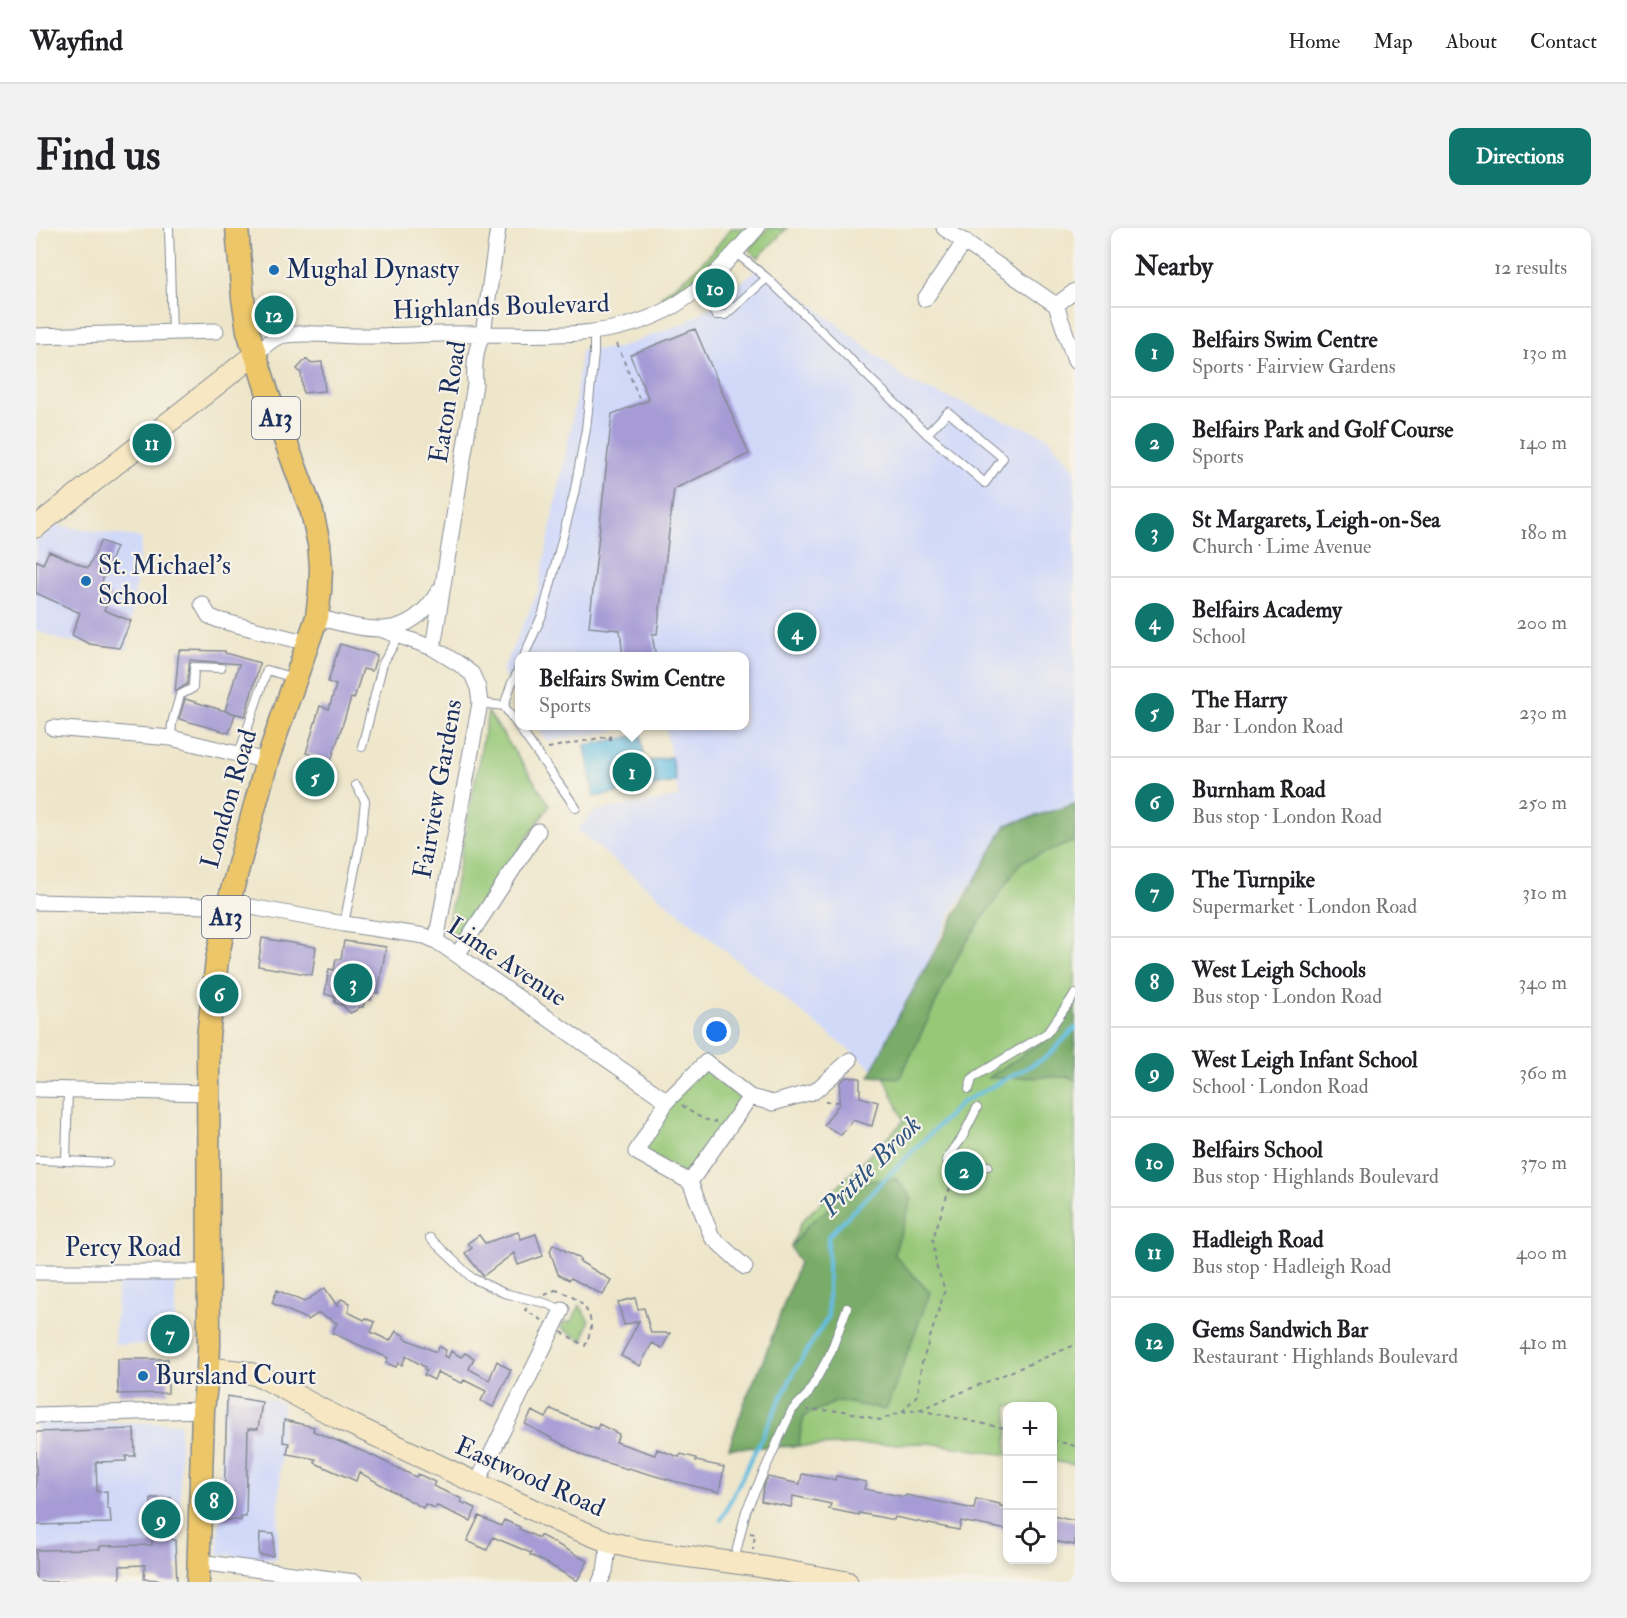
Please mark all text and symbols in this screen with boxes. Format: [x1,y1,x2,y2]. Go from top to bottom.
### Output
text: Wayfind [30,24,123,59]
text: Home [1288,28,1340,55]
text: Map [1373,28,1413,55]
text: About [1446,28,1497,55]
text: Contact [1530,28,1597,55]
button: Directions [1449,128,1591,185]
text: Find us [36,130,160,182]
text: Nearby [1135,251,1213,283]
place label: Mughal Dynasty [286,254,460,286]
text: 12 results [1494,255,1567,280]
marker: Mughal Dynasty [267,263,281,277]
pin: 10 [696,266,734,310]
street label: Highlands Boulevard [392,287,610,327]
pin: 12 [254,292,294,338]
text: Belfairs Swim Centre [1192,326,1378,354]
street label: Eaton Road [423,338,473,465]
text: 1 [1151,340,1158,365]
text: 130 m [1522,340,1567,365]
text: Sports · Fairview Gardens [1192,354,1396,379]
road number: A13 [252,397,300,439]
text: Belfairs Park and Golf Course [1192,416,1454,444]
pin: 11 [132,420,172,466]
text: 2 [1149,430,1160,455]
text: 140 m [1519,430,1567,455]
text: Sports [1192,444,1244,469]
text: St Margarets, Leigh-on-Sea [1192,506,1440,534]
text: 3 [1151,520,1158,545]
text: 180 m [1520,520,1567,545]
text: Church · Lime Avenue [1192,534,1371,559]
place label: St. Michael's School [98,550,231,612]
marker: St. Michael's School [79,574,93,588]
text: Belfairs Academy [1192,596,1342,624]
pin: 4 [778,610,816,654]
text: 4 [1149,610,1160,635]
text: 200 m [1517,610,1567,635]
text: School [1192,624,1246,649]
popup [515,652,749,730]
text: Belfairs Swim Centre [539,665,725,693]
text: The Harry [1192,686,1287,714]
text: Sports [539,693,591,718]
street label: Fairview Gardens [406,697,470,881]
text: 5 [1150,700,1159,725]
text: 230 m [1519,700,1567,725]
text: Bar · London Road [1192,714,1343,739]
street label: London Road [194,726,264,872]
pin: 1 [612,750,652,794]
pin: 5 [296,754,334,800]
text: Burnham Road [1192,776,1326,804]
text: 6 [1149,790,1160,815]
text: 250 m [1518,790,1567,815]
text: Bus stop · London Road [1192,804,1382,829]
text: The Turnpike [1192,866,1315,894]
text: 7 [1150,880,1159,905]
text: 310 m [1522,880,1567,905]
text: Supermarket · London Road [1192,894,1417,919]
road number: A13 [202,896,250,938]
street label: Lime Avenue [441,910,573,1014]
text: West Leigh Schools [1192,956,1366,984]
pin: 3 [334,960,372,1005]
text: 8 [1150,970,1159,995]
text: 340 m [1519,970,1567,995]
pin: 6 [200,972,238,1017]
text: Bus stop · London Road [1192,984,1382,1009]
your location [702,1017,731,1046]
text: West Leigh Infant School [1192,1046,1418,1074]
text: 9 [1149,1060,1160,1085]
text: 360 m [1519,1060,1567,1085]
text: School · London Road [1192,1074,1369,1099]
water label: Prittle Brook [813,1109,928,1224]
text: Belfairs School [1192,1136,1323,1164]
pin: 2 [944,1148,984,1194]
text: 10 [1146,1150,1163,1175]
text: 370 m [1520,1150,1567,1175]
text: Bus stop · Highlands Boulevard [1192,1164,1439,1189]
text: Hadleigh Road [1192,1226,1323,1254]
street label: Percy Road [65,1232,182,1264]
text: 11 [1147,1240,1162,1265]
text: 400 m [1516,1240,1567,1265]
text: Bus stop · Hadleigh Road [1192,1254,1391,1279]
pin: 7 [150,1312,190,1356]
text: Gems Sandwich Bar [1192,1316,1368,1344]
text: 12 [1146,1330,1163,1355]
text: 410 m [1519,1330,1567,1355]
text: Restaurant · Highlands Boulevard [1192,1344,1458,1369]
place label: Bursland Court [155,1360,316,1392]
marker: Bursland Court [136,1369,150,1383]
map controls [1003,1402,1057,1564]
button: + [1003,1402,1057,1456]
street label: Eastwood Road [450,1430,610,1524]
button: − [1003,1456,1057,1510]
pin: 8 [194,1478,234,1524]
pin: 9 [142,1496,180,1542]
button: locate [1003,1510,1057,1564]

